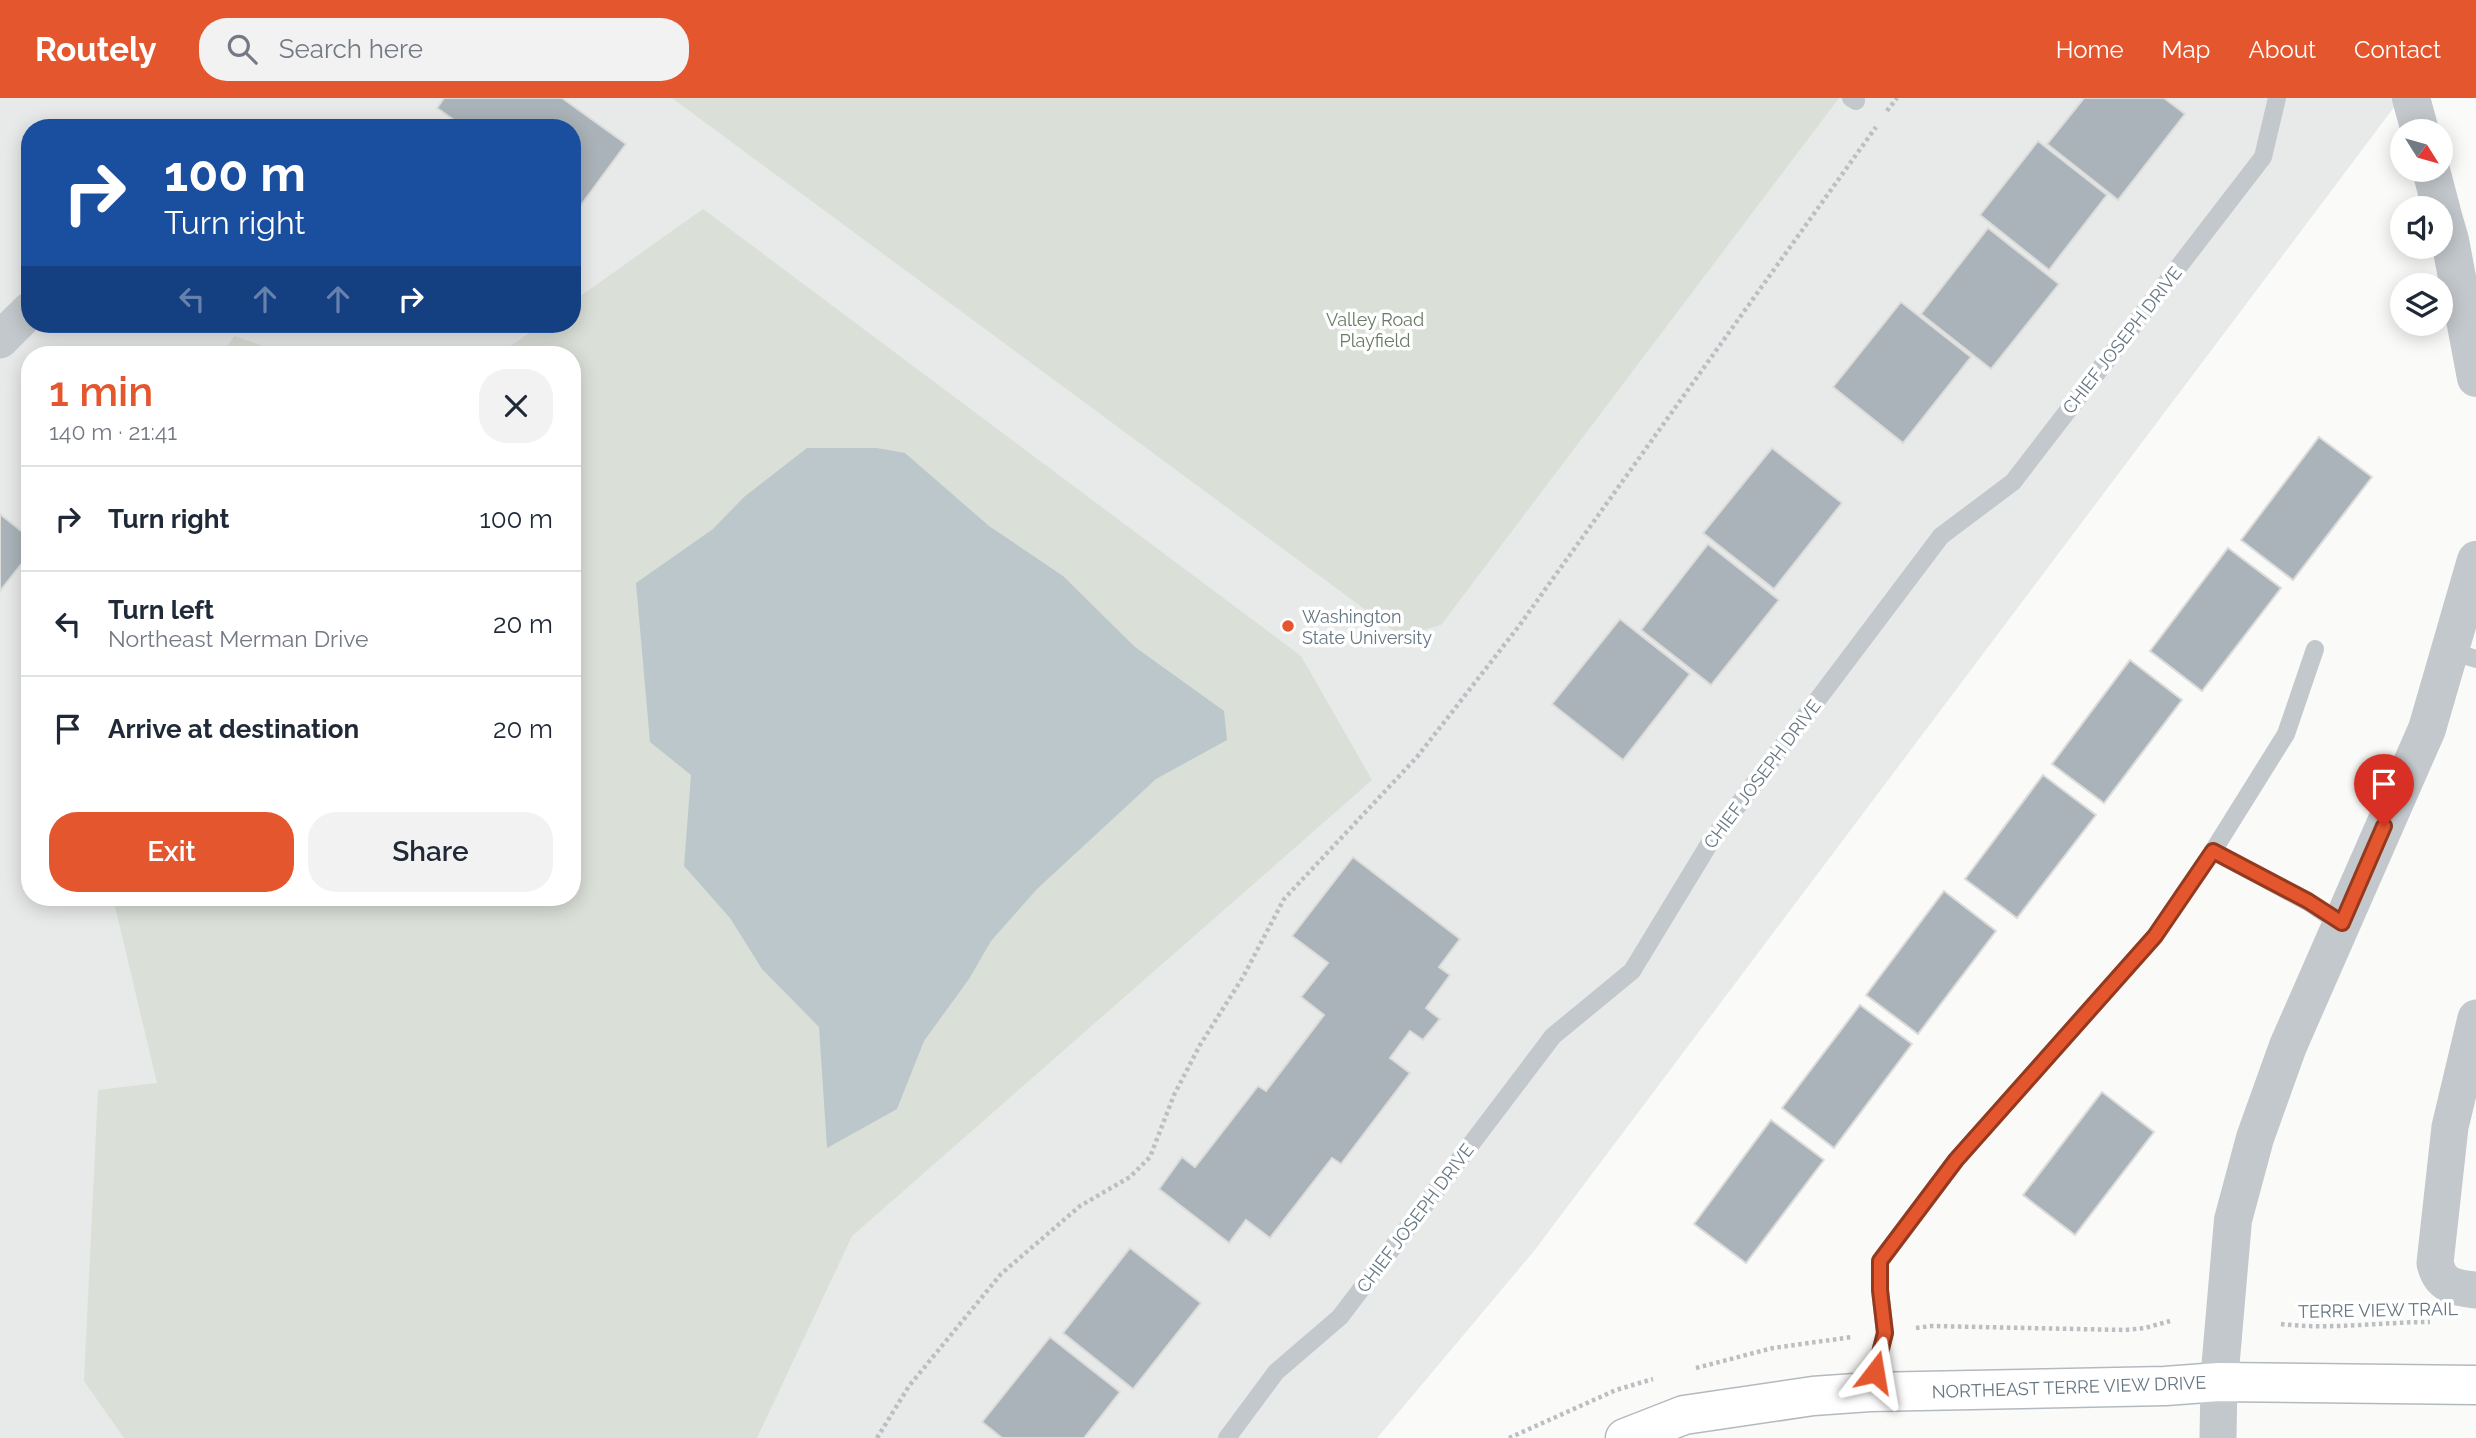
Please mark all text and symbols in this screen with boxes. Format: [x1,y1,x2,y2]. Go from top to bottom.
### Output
search box [199,18,689,81]
text: Routely [35,30,157,69]
icon: search [223,30,261,68]
text: Search here [279,34,423,64]
text: Home [2056,35,2124,64]
text: Map [2162,35,2210,64]
text: About [2248,35,2316,64]
text: Contact [2354,35,2441,64]
north arrow [2390,119,2454,182]
map controls [2390,119,2453,336]
text: 100 m [164,145,306,202]
icon: right [49,147,140,238]
button: sound [2390,196,2453,259]
text: Turn right [164,204,305,241]
street label: CHIEF JOSEPH DRIVE [2058,262,2186,418]
button: layers [2390,273,2453,336]
icon: left [173,280,211,318]
icon: ahead [246,280,284,318]
icon: ahead [319,280,357,318]
icon: right [392,280,430,318]
park label: Valley Road Playfield [1326,309,1424,351]
text: 1 min [49,367,153,416]
button: close [479,369,553,443]
text: 140 m · 21:41 [49,418,177,445]
icon: right [49,500,87,538]
text: Turn right [108,504,229,534]
text: 100 m [480,504,553,534]
text: Turn left [108,595,214,625]
icon: left [49,605,87,643]
place label: Washington State University [1302,606,1432,648]
text: 20 m [493,609,553,639]
marker: Washington State University [1280,618,1296,634]
text: Northeast Merman Drive [108,625,369,652]
street label: CHIEF JOSEPH DRIVE [1699,695,1825,852]
icon: arrive [49,710,87,748]
text: Arrive at destination [108,714,359,744]
text: 20 m [493,714,553,744]
pin [2354,754,2414,826]
icon: arrive [2365,765,2403,803]
button: Exit [49,812,294,892]
button: Share [308,812,553,892]
street label: CHIEF JOSEPH DRIVE [1352,1139,1478,1296]
street label: TERRE VIEW TRAIL [2298,1298,2459,1322]
position arrow [1838,1335,1912,1409]
street label: NORTHEAST TERRE VIEW DRIVE [1931,1372,2207,1402]

